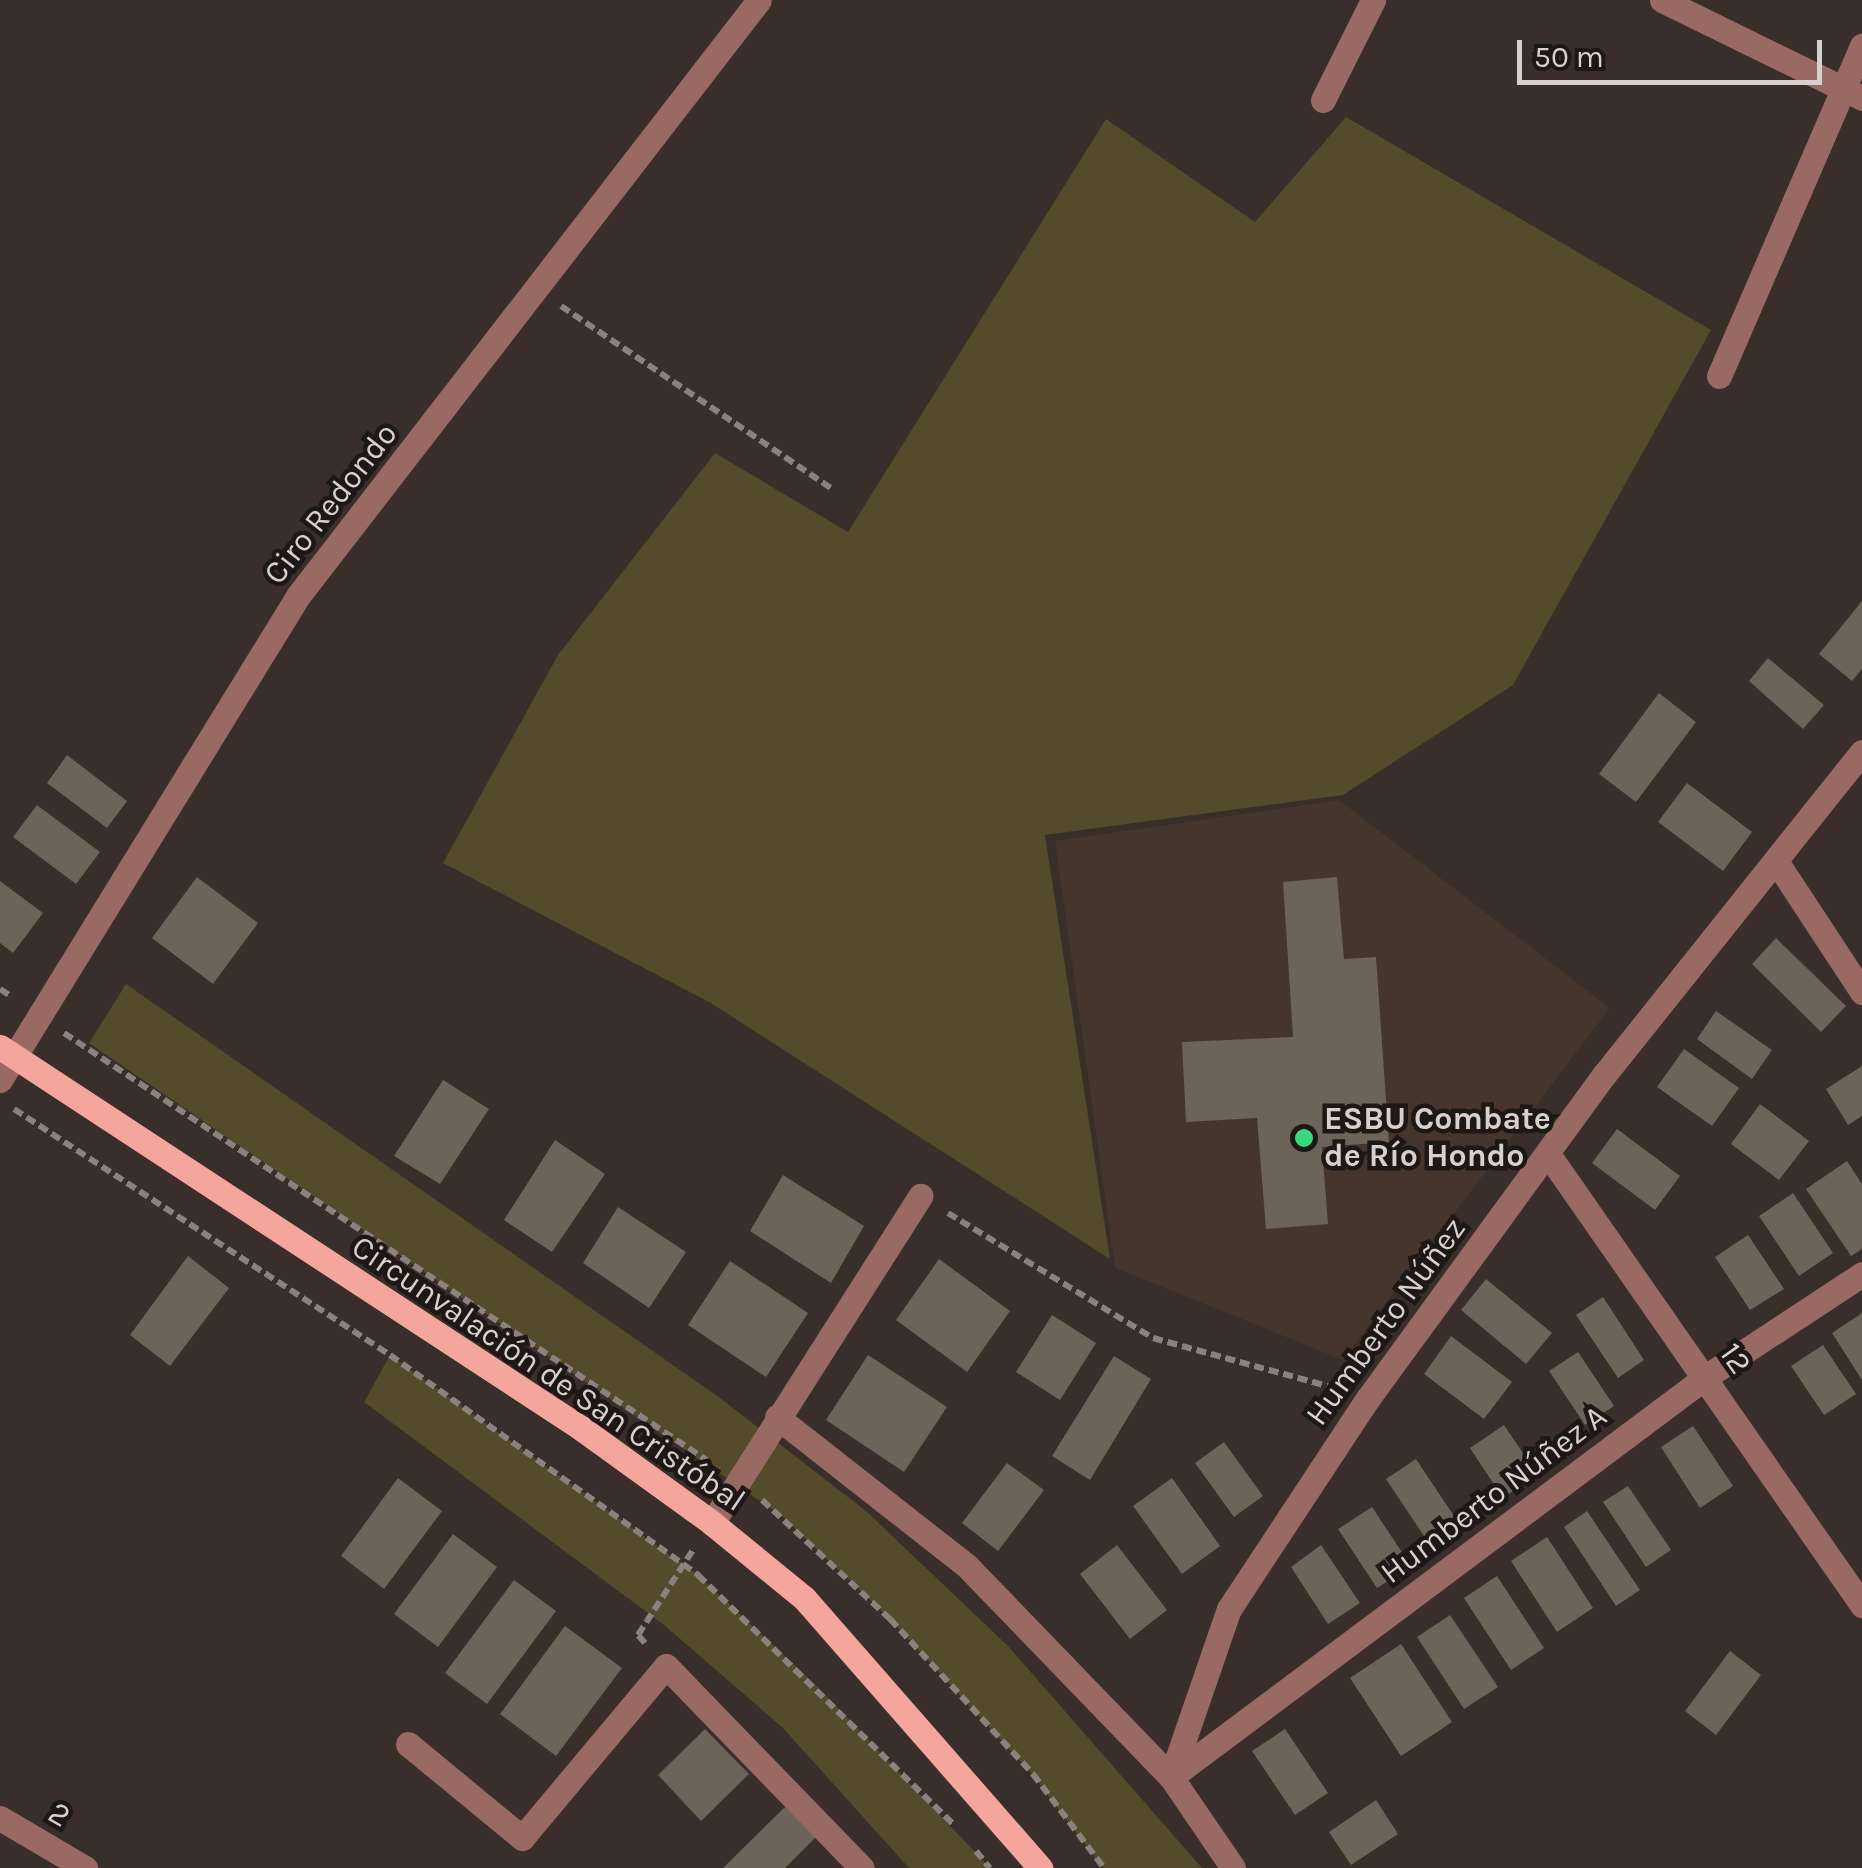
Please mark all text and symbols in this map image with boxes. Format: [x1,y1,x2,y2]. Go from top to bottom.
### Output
scale bar [1522,20,1827,82]
text: 50 m [1534,39,1604,75]
street label: Ciro Redondo [256,416,406,592]
place label: ESBU Combate de Río Hondo [1324,1101,1551,1176]
marker: ESBU Combate de Río Hondo [1293,1127,1315,1149]
street label: Humberto Núñez [1298,1211,1474,1433]
street label: Circunvalación de San Cristóbal [344,1228,752,1520]
street label: 12 [1711,1336,1759,1382]
street label: Humberto Núñez A [1373,1398,1615,1592]
street label: 2 [41,1794,77,1836]

